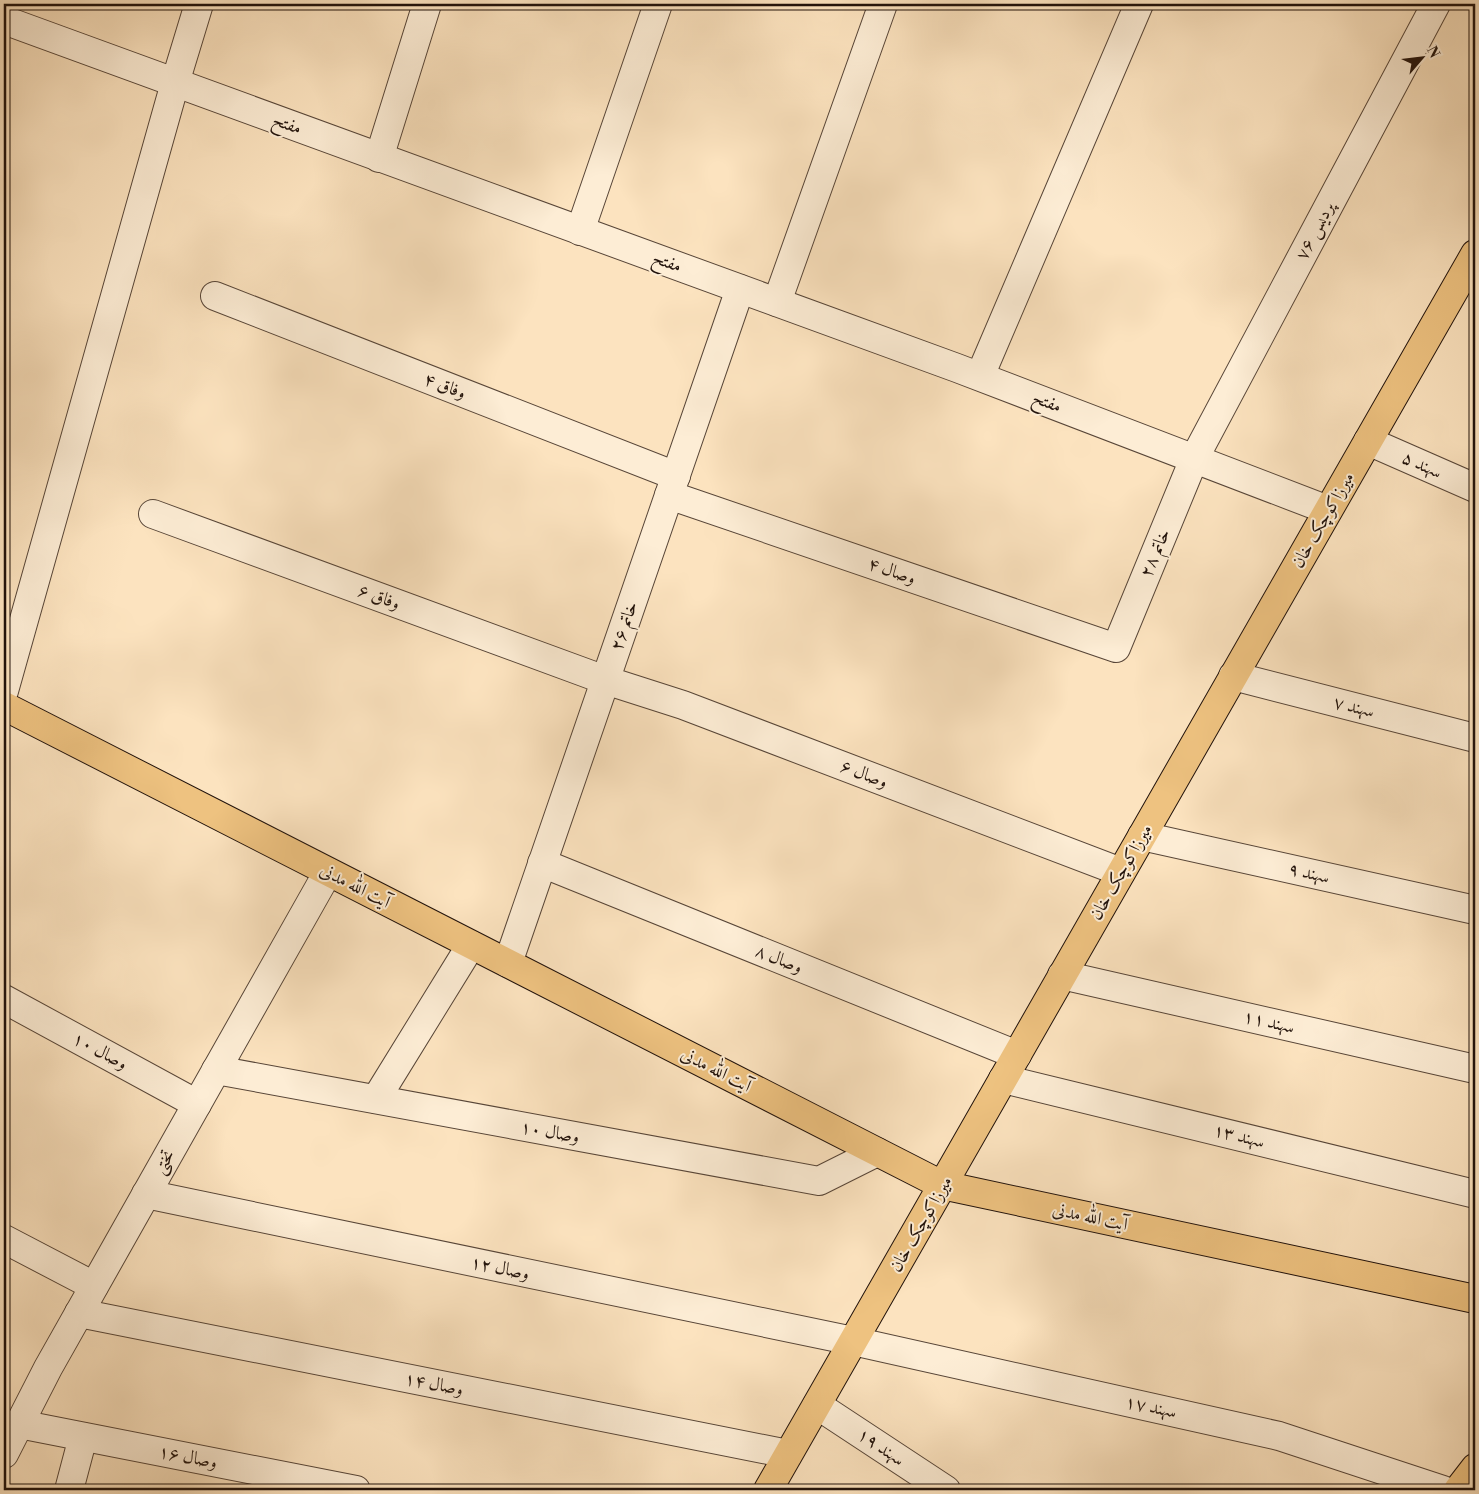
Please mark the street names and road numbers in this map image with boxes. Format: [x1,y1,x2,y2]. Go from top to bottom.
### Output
street label: مفتح [268,108,305,144]
street label: پردیس ۷۶ [1290,196,1341,264]
street label: مفتح [648,246,685,282]
street label: وفاق ۴ [421,368,469,404]
street label: مفتح [1028,386,1065,422]
street label: سهند ۵ [1398,446,1446,484]
street label: میرزاکوچک خان [1286,468,1360,572]
street label: خاتم ۲۸ [1135,525,1179,582]
street label: وصال ۴ [865,552,919,590]
street label: وفاق ۶ [355,579,403,615]
street label: خاتم ۲۶ [605,598,647,655]
street label: سهند ۷ [1331,691,1377,723]
street label: وصال ۶ [837,754,891,794]
street label: میرزاکوچک خان [1084,820,1158,924]
street label: آیت الله مدنی [316,856,397,915]
street label: سهند ۹ [1286,857,1332,889]
street label: وصال ۸ [752,939,806,979]
street label: سهند ۱۱ [1241,1005,1297,1039]
street label: وصال ۱۰ [68,1027,132,1075]
street label: آیت الله مدنی [677,1040,758,1099]
street label: وصال ۱۰ [519,1116,581,1148]
street label: سهند ۱۳ [1211,1119,1267,1153]
street label: تختی [148,1146,181,1179]
street label: میرزاکوچک خان [884,1172,958,1276]
street label: آیت الله مدنی [1050,1195,1132,1237]
street label: وصال ۱۲ [469,1251,531,1285]
street label: وصال ۱۴ [403,1367,465,1401]
street label: سهند ۱۷ [1123,1390,1179,1424]
street label: سهند ۱۹ [853,1423,909,1471]
street label: وصال ۱۶ [157,1440,219,1474]

